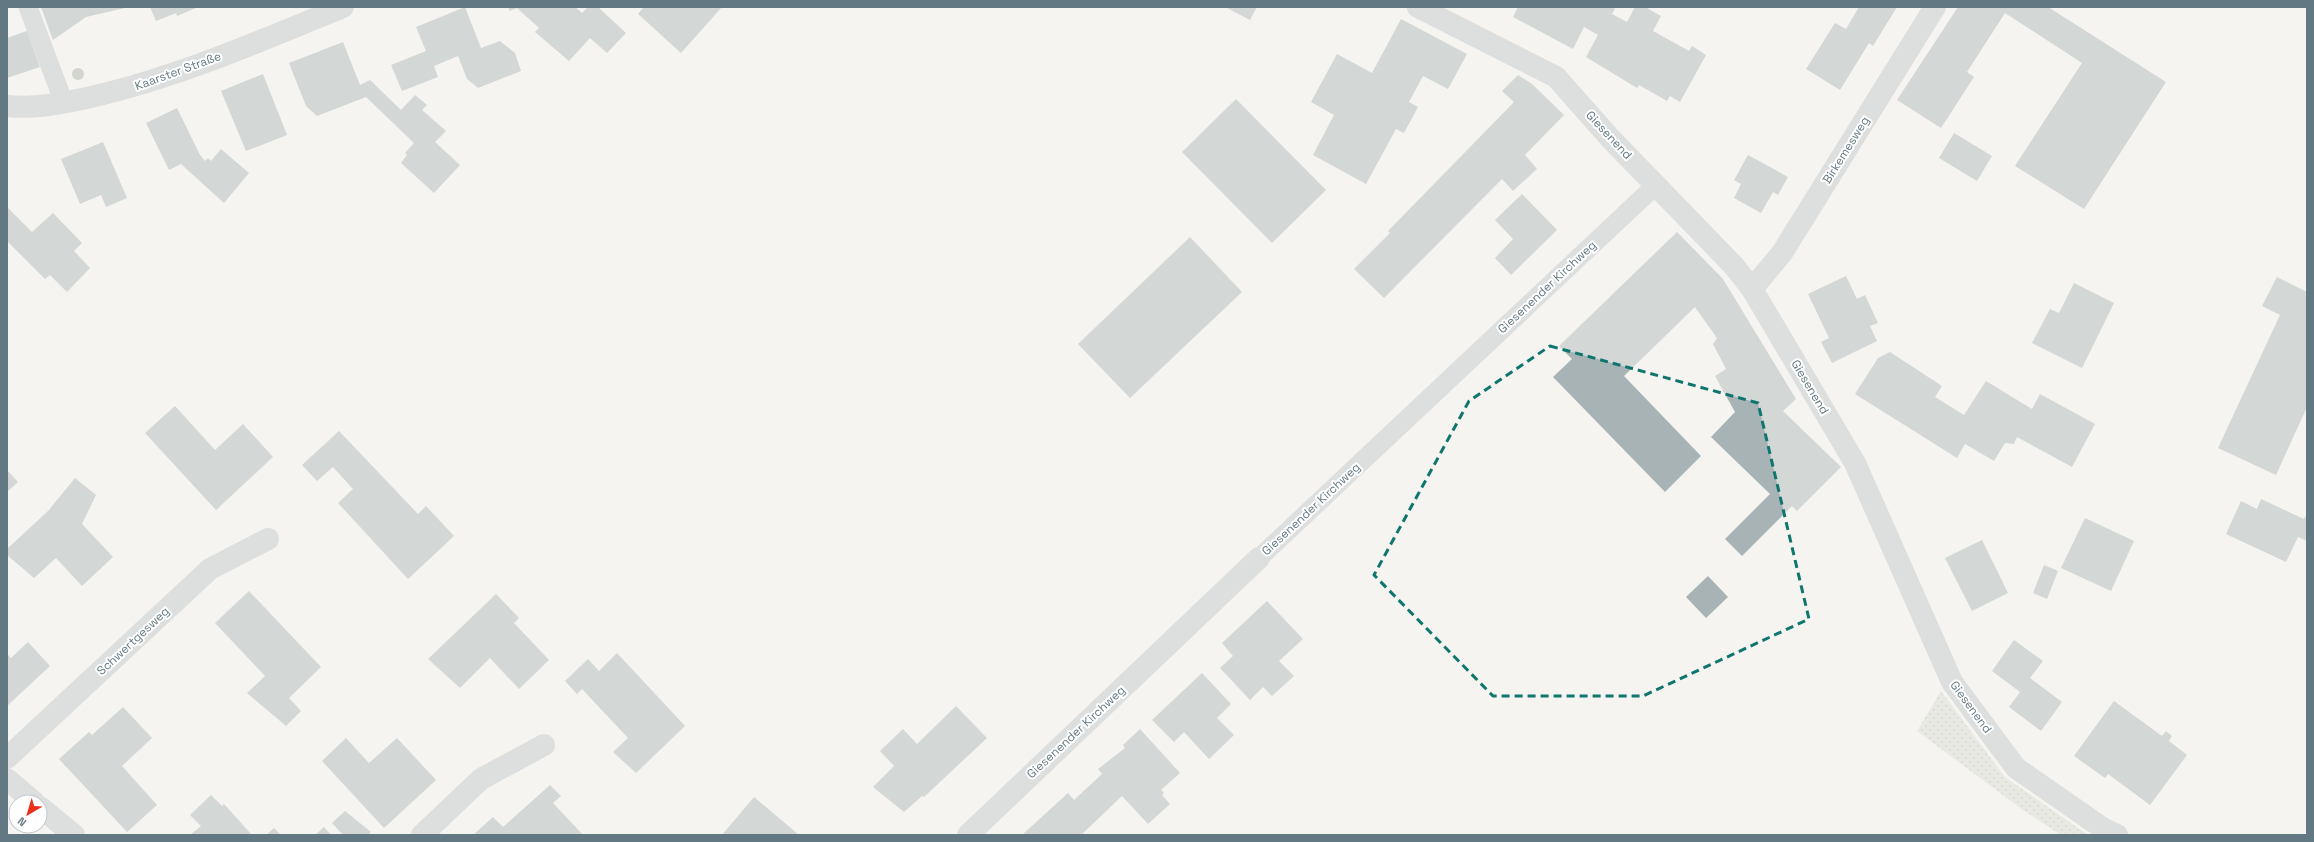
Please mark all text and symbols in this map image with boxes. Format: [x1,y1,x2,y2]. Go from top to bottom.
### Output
street label: Kaarster Straße [133,48,223,94]
street label: Giesenend [1582,107,1636,163]
street label: Birkemesweg [1819,113,1873,187]
street label: Giesenender Kirchweg [1494,237,1600,337]
street label: Giesenend [1787,357,1833,417]
street label: Giesenender Kirchweg [1258,459,1364,559]
street label: Schwertgesweg [93,603,173,679]
street label: Giesenend [1947,678,1995,736]
street label: Giesenender Kirchweg [1023,682,1129,782]
north arrow [8,794,48,834]
text: N [15,814,29,830]

